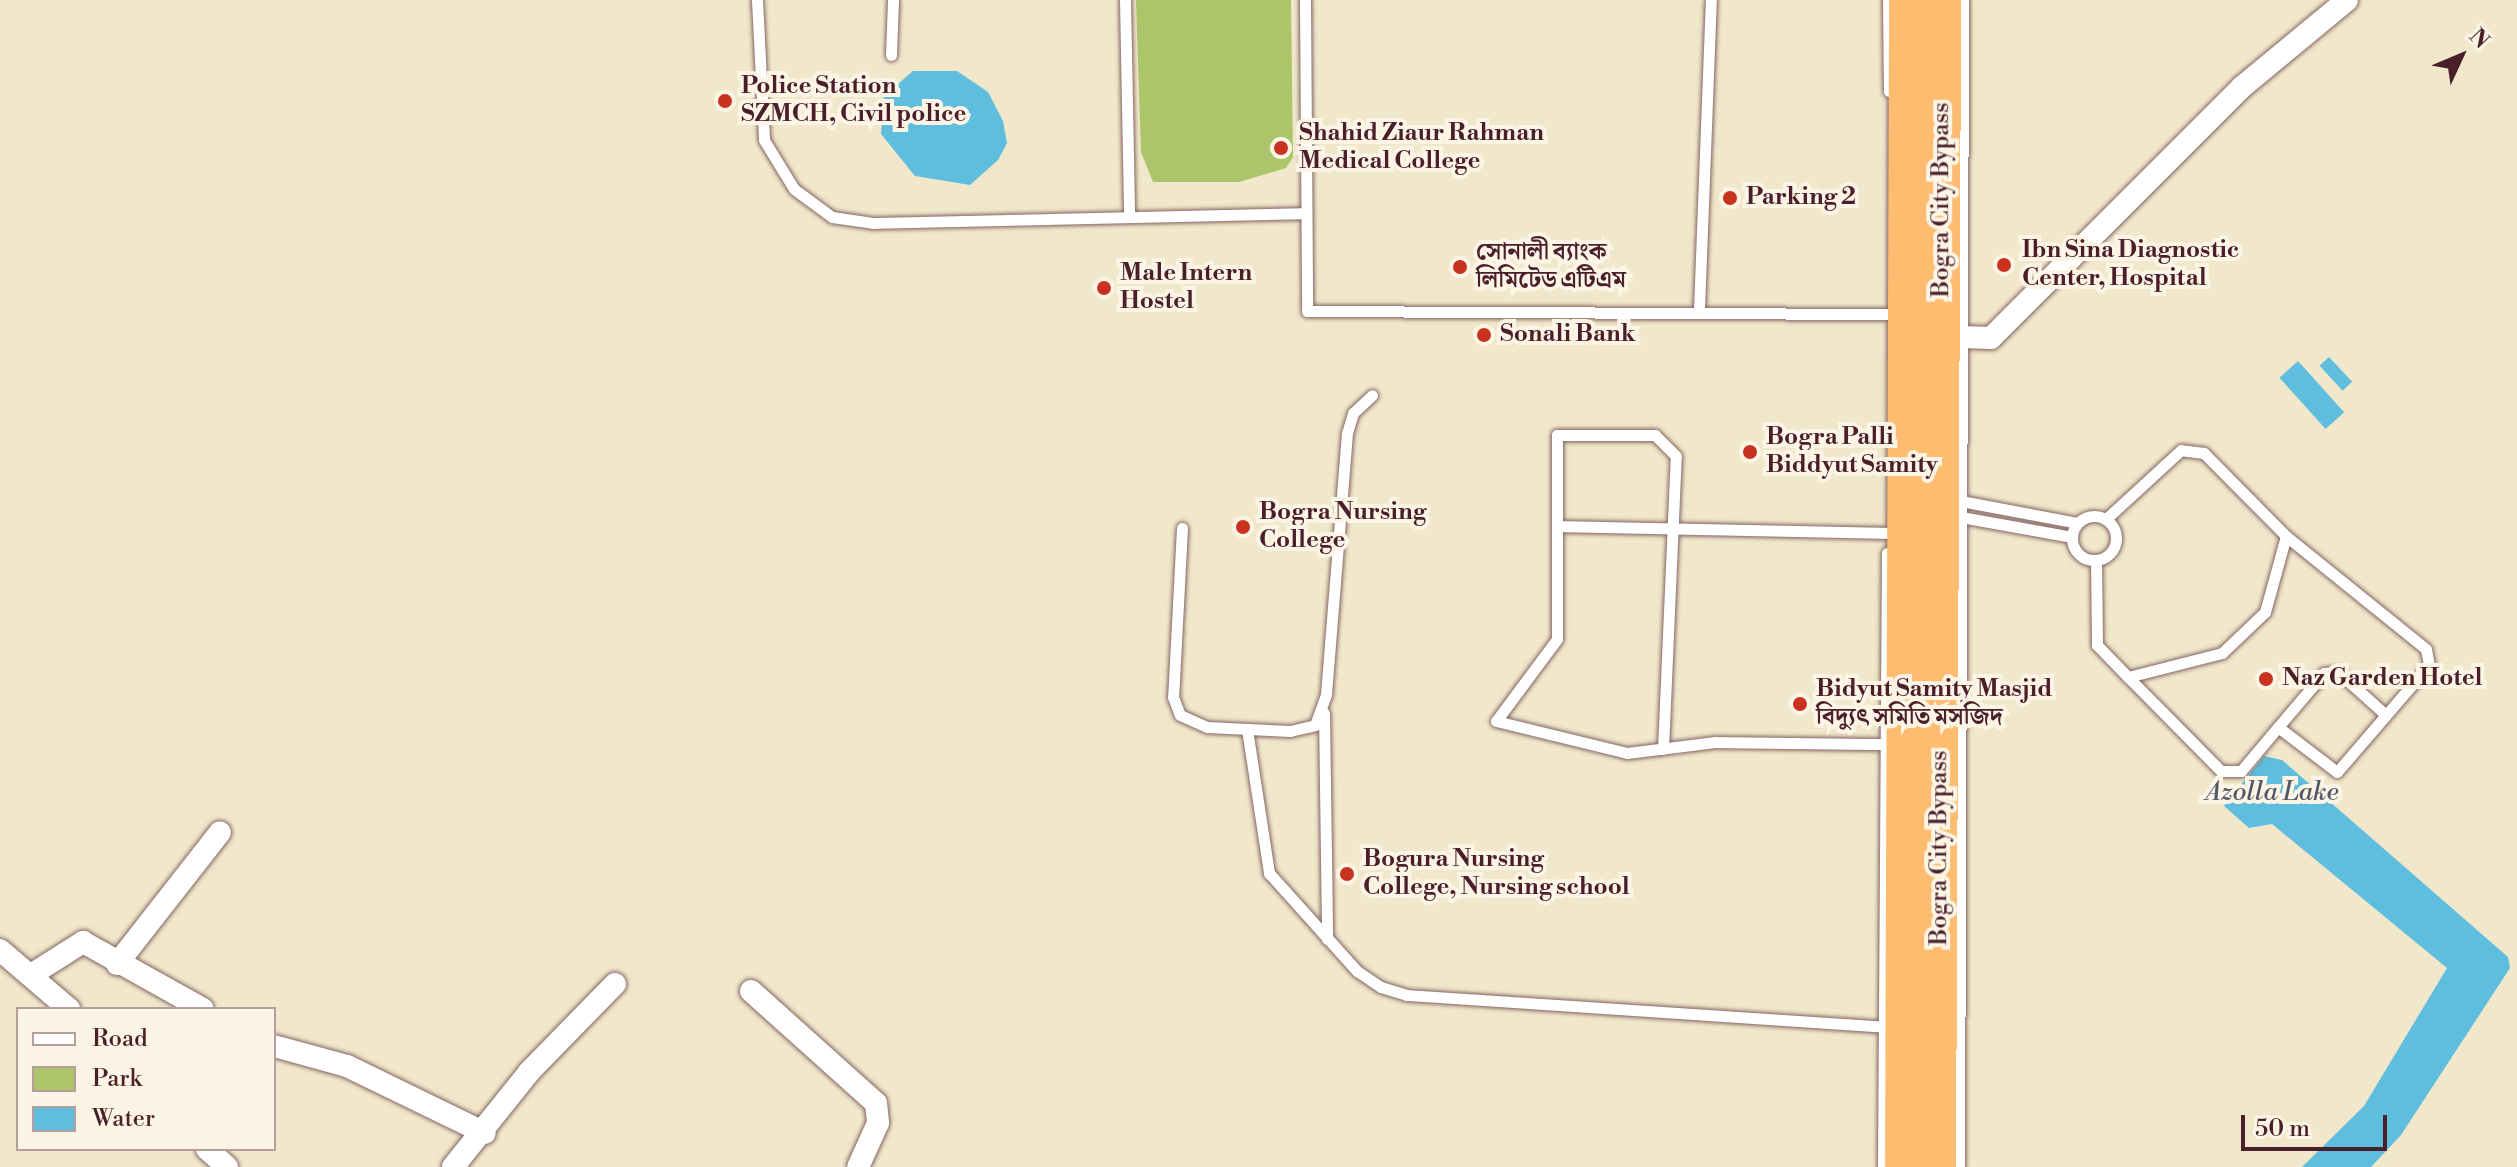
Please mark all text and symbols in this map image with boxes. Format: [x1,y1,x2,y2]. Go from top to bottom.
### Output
north arrow [2421,16,2501,96]
text: N [2463,23,2494,55]
place label: Police Station SZMCH, Civil police [741,73,966,129]
marker: Police Station SZMCH, Civil police [716,92,734,110]
street label: Bogra City Bypass [1928,103,1956,297]
place label: Shahid Ziaur Rahman Medical College [1299,120,1544,176]
marker: Shahid Ziaur Rahman Medical College [1270,137,1292,159]
place label: Parking 2 [1746,184,1856,212]
marker: Parking 2 [1721,189,1739,207]
place label: Ibn Sina Diagnostic Center, Hospital [2022,237,2239,293]
place label: সোনালী ব্যাংক লিমিটেড এটিএম [1476,239,1626,295]
marker: Ibn Sina Diagnostic Center, Hospital [1993,254,2015,276]
marker: সোনালী ব্যাংক লিমিটেড এটিএম [1451,258,1469,276]
place label: Male Intern Hostel [1120,260,1252,316]
marker: Male Intern Hostel [1095,279,1113,297]
place label: Sonali Bank [1500,321,1635,349]
marker: Sonali Bank [1475,326,1493,344]
place label: Bogra Palli Biddyut Samity [1766,424,1938,480]
marker: Bogra Palli Biddyut Samity [1741,443,1759,461]
place label: Bogra Nursing College [1259,499,1426,555]
marker: Bogra Nursing College [1234,518,1252,536]
place label: Naz Garden Hotel [2282,665,2482,693]
marker: Naz Garden Hotel [2257,670,2275,688]
place label: Bidyut Samity Masjid বিদ্যুৎ সমিতি মসজিদ [1816,676,2052,732]
marker: Bidyut Samity Masjid বিদ্যুৎ সমিতি মসজিদ [1791,695,1809,713]
street label: Bogra City Bypass [1926,751,1954,945]
water label: Azolla Lake [2205,777,2339,809]
place label: Bogura Nursing College, Nursing school [1363,846,1630,902]
marker: Bogura Nursing College, Nursing school [1338,865,1356,883]
legend [16,1007,276,1151]
text: Road [92,1024,148,1054]
text: Park [92,1064,142,1094]
scale bar [2245,1099,2391,1149]
text: Water [92,1104,155,1134]
text: 50 m [2255,1114,2310,1144]

